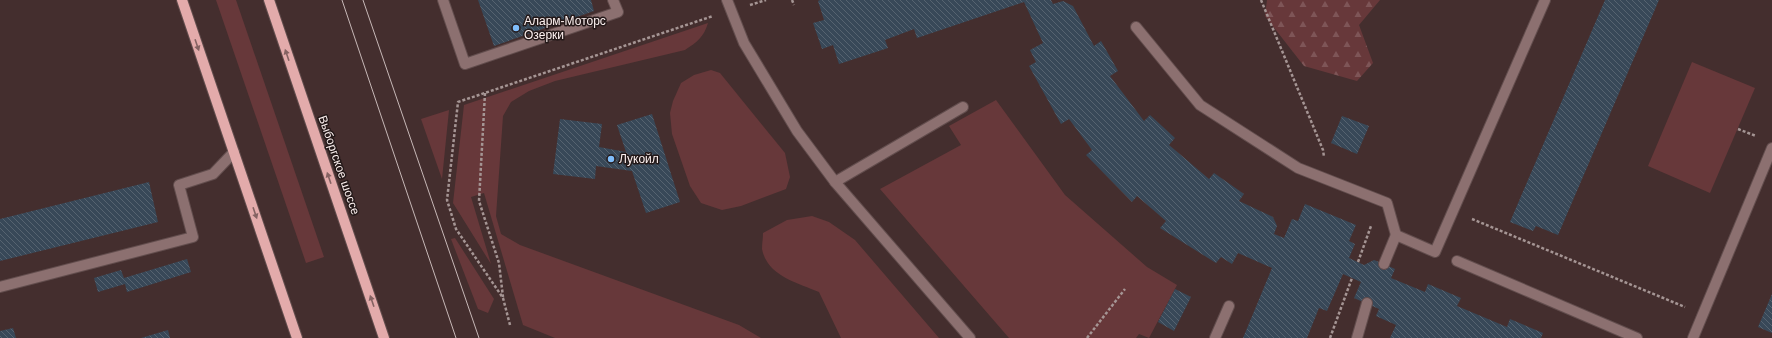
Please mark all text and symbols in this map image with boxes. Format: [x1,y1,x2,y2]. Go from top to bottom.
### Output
place label: Аларм-Моторс Озерки [524,14,606,42]
marker: Аларм-Моторс Озерки [511,23,521,33]
one-way arrow [195,39,201,51]
one-way arrow [284,49,290,61]
street label: Выборгское шоссе [315,114,363,217]
place label: Лукойл [619,152,659,166]
marker: Лукойл [606,154,616,164]
one-way arrow [326,172,332,184]
one-way arrow [252,207,258,219]
one-way arrow [368,295,374,307]

